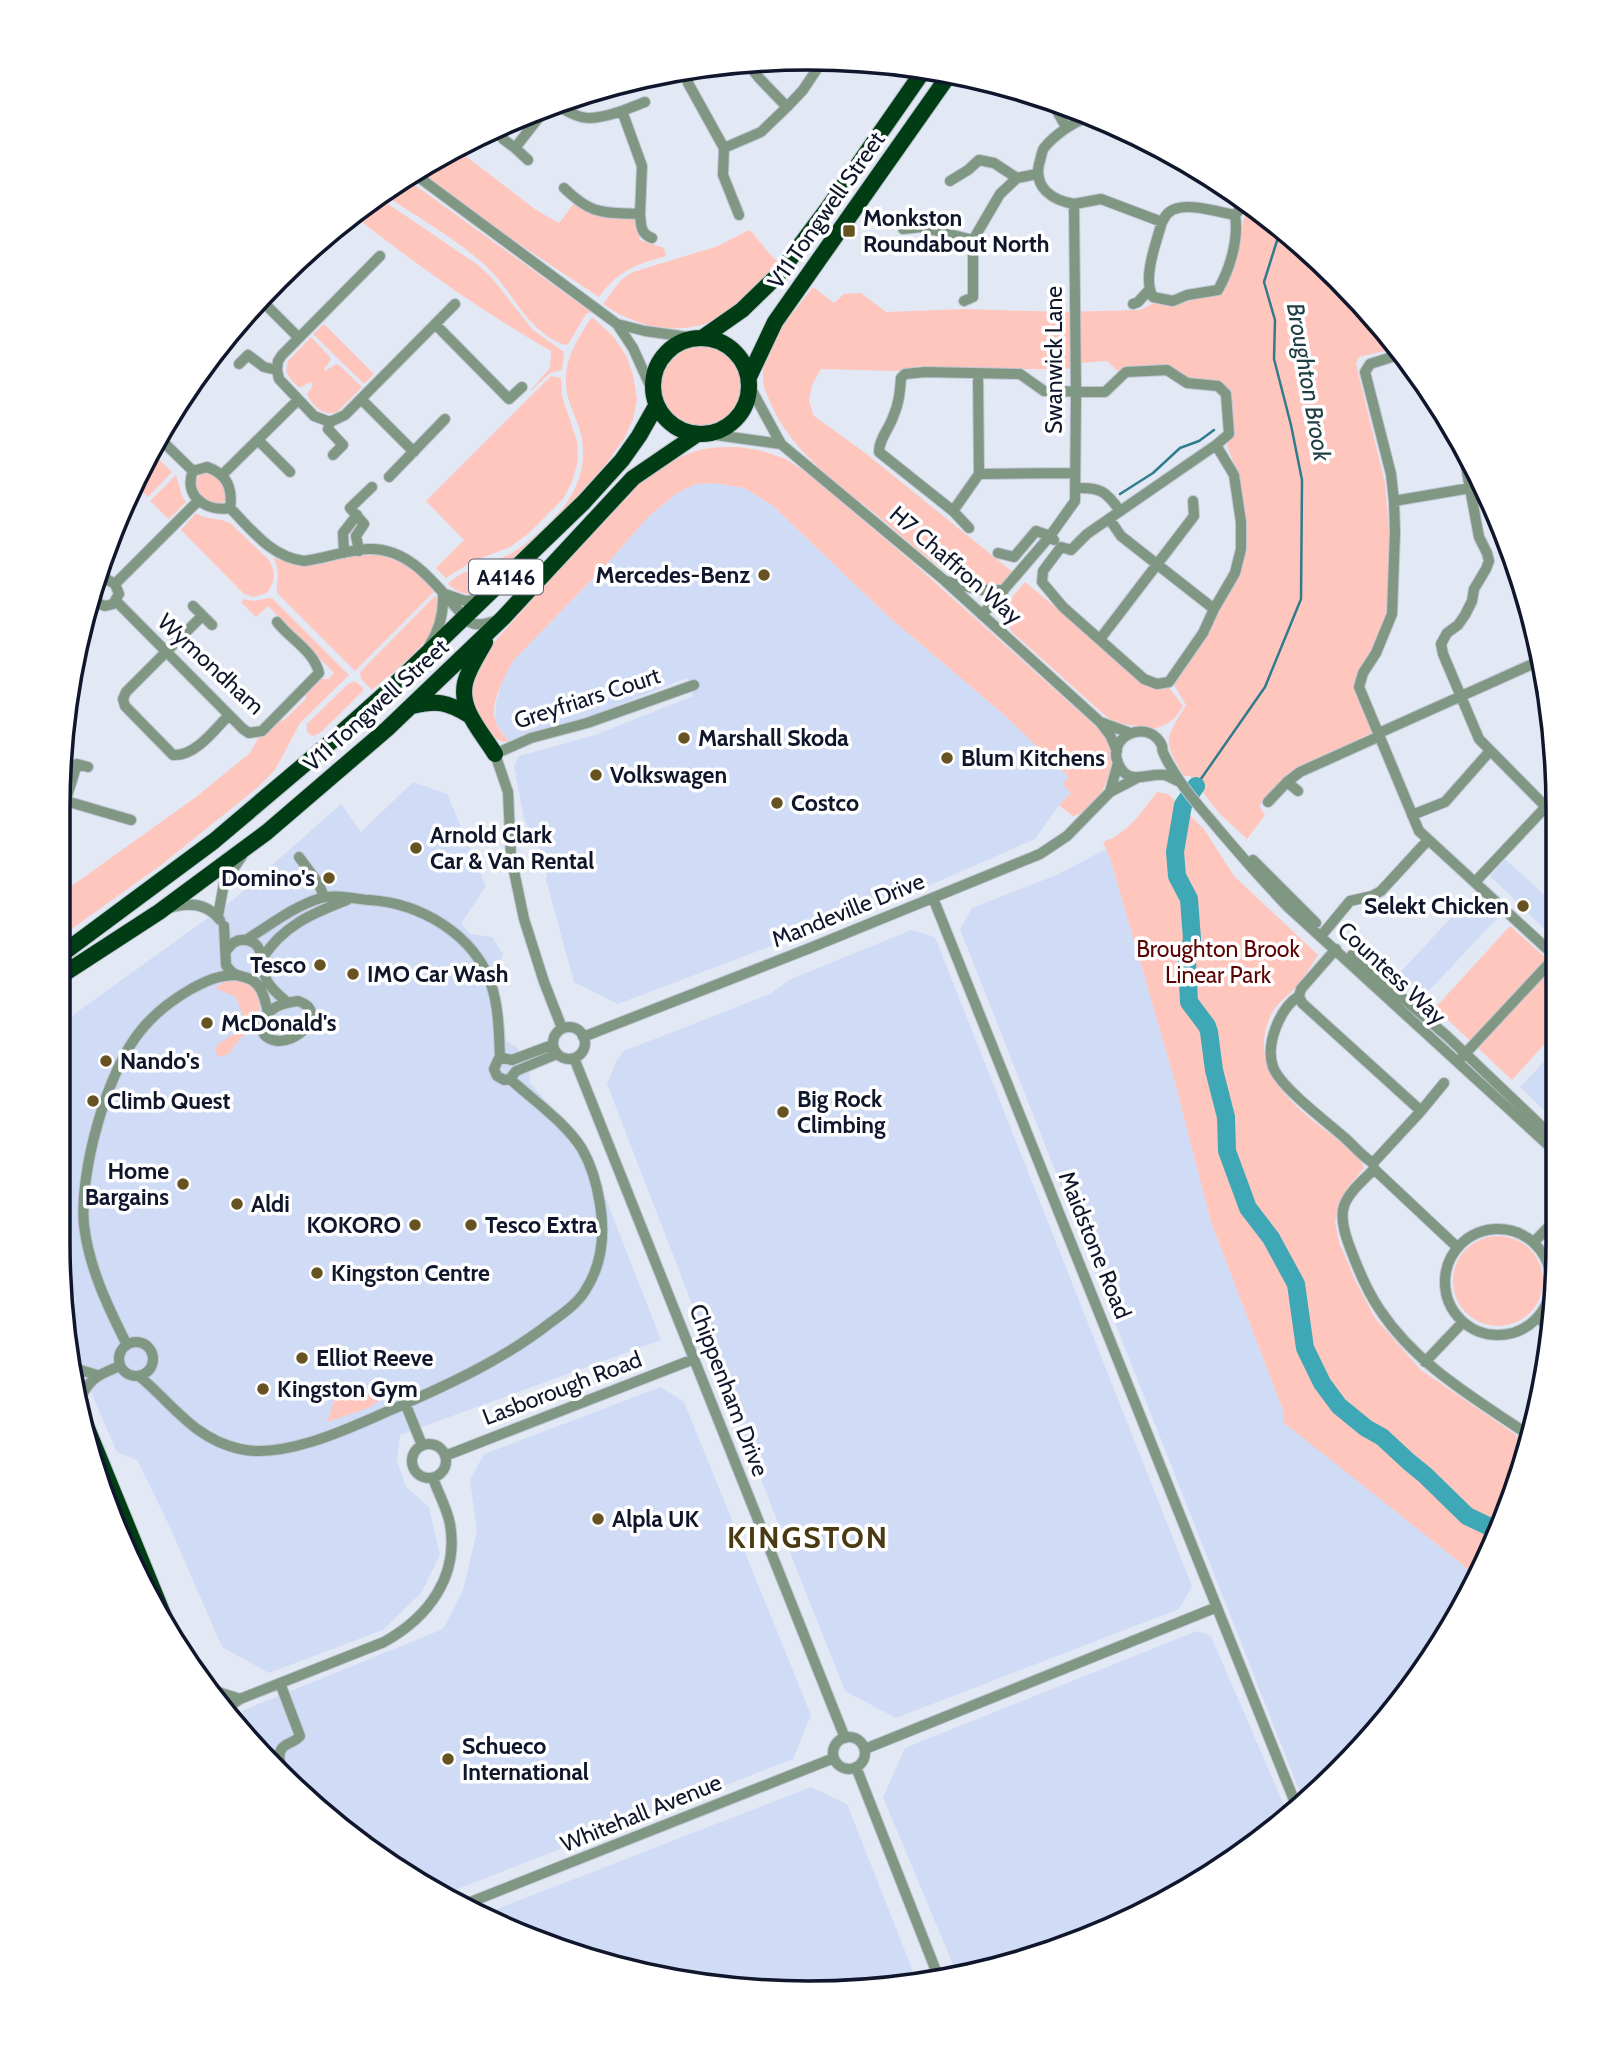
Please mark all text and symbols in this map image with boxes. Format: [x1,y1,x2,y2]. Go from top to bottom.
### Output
street label: V11 Tongwell Street [761,126,891,294]
place label: Monkston Roundabout North [863,204,1049,258]
marker: Monkston Roundabout North [841,223,857,239]
street label: Swanwick Lane [1040,286,1068,434]
water label: Broughton Brook [1281,301,1337,464]
street label: H7 Chaffron Way [884,500,1028,630]
road number: A4146 [469,560,543,594]
place label: Mercedes-Benz [596,561,750,589]
marker: Mercedes-Benz [756,567,772,583]
street label: Wymondham [152,608,270,720]
street label: V11 Tongwell Street [298,633,454,777]
street label: Greyfriars Court [510,661,664,735]
place label: Marshall Skoda [698,724,849,752]
marker: Marshall Skoda [676,730,692,746]
place label: Blum Kitchens [961,744,1105,772]
marker: Blum Kitchens [939,750,955,766]
place label: Volkswagen [610,761,727,789]
marker: Volkswagen [588,767,604,783]
place label: Costco [791,789,859,817]
marker: Costco [769,795,785,811]
place label: Arnold Clark Car & Van Rental [430,821,594,875]
marker: Arnold Clark Car & Van Rental [408,840,424,856]
place label: Domino's [221,864,315,892]
street label: Mandeville Drive [767,867,929,953]
marker: Domino's [321,870,337,886]
place label: Selekt Chicken [1364,892,1509,920]
marker: Selekt Chicken [1515,898,1531,914]
street label: Countess Way [1332,916,1452,1031]
park label: Broughton Brook Linear Park [1136,935,1300,989]
place label: Tesco [250,951,306,979]
marker: Tesco [312,957,328,973]
place label: IMO Car Wash [367,960,508,988]
marker: IMO Car Wash [345,966,361,982]
place label: McDonald's [221,1009,337,1037]
marker: McDonald's [199,1015,215,1031]
place label: Nando's [120,1047,200,1075]
marker: Nando's [98,1053,114,1069]
place label: Big Rock Climbing [797,1085,886,1139]
place label: Climb Quest [107,1087,231,1115]
marker: Climb Quest [85,1093,101,1109]
marker: Big Rock Climbing [775,1104,791,1120]
place label: Home Bargains [85,1157,169,1211]
street label: Maidstone Road [1053,1167,1137,1323]
marker: Home Bargains [175,1176,191,1192]
place label: Aldi [251,1190,290,1218]
marker: Aldi [229,1196,245,1212]
place label: KOKORO [307,1211,401,1239]
place label: Tesco Extra [485,1211,598,1239]
marker: KOKORO [407,1217,423,1233]
marker: Tesco Extra [463,1217,479,1233]
place label: Kingston Centre [331,1259,490,1287]
marker: Kingston Centre [309,1265,325,1281]
street label: Chippenham Drive [683,1300,775,1480]
place label: Elliot Reeve [316,1344,433,1372]
street label: Lasborough Road [478,1345,646,1431]
marker: Elliot Reeve [294,1350,310,1366]
place label: Kingston Gym [277,1375,418,1403]
marker: Kingston Gym [255,1381,271,1397]
place label: Alpla UK [612,1505,700,1533]
marker: Alpla UK [590,1511,606,1527]
district label: KINGSTON [727,1519,889,1556]
place label: Schueco International [462,1732,589,1786]
marker: Schueco International [440,1751,456,1767]
street label: Whitehall Avenue [556,1768,726,1858]

